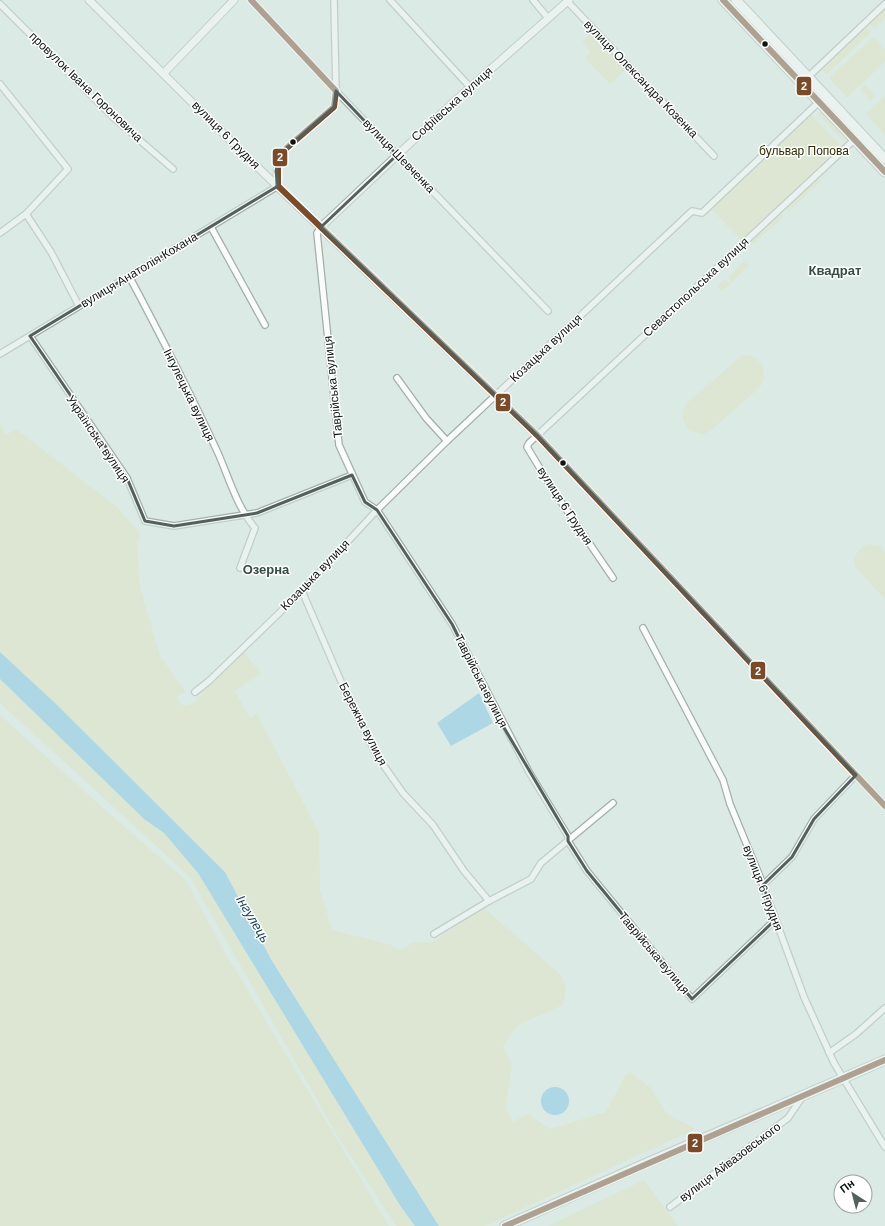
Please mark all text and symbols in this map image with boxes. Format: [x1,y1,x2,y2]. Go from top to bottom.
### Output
street label: вулиця Олександра Козенка [581,17,701,141]
street label: провулок Івана Гороновича [26,29,146,145]
unlabelled marker [760,39,770,49]
street label: Софіївська вулиця [409,64,495,144]
line badge: 2 [796,76,812,96]
text: 2 [801,80,807,92]
street label: вулиця 6 Грудня [189,98,263,172]
street label: вулиця Шевченка [360,116,438,196]
unlabelled marker [288,137,298,147]
park label: бульвар Попова [759,144,849,158]
line badge: 2 [272,148,288,167]
text: 2 [277,151,283,163]
street label: вулиця Анатолія Кохана [78,229,200,310]
street label: Севастопольська вулиця [640,234,752,340]
district label: Квадрат [809,263,861,278]
street label: Козацька вулиця [507,311,585,385]
street label: Таврійська вулиця [321,335,345,439]
street label: Інгулецька вулиця [160,346,218,444]
street label: Українська вулиця [64,393,132,485]
line badge: 2 [495,393,511,412]
text: 2 [500,396,506,408]
unlabelled marker [558,458,568,468]
street label: вулиця 6 Грудня [535,464,595,548]
street label: Козацька вулиця [278,537,352,613]
district label: Озерна [243,562,290,577]
street label: Таврійська вулиця [451,632,511,730]
line badge: 2 [750,661,766,680]
text: 2 [755,665,761,677]
street label: Бережна вулиця [336,680,390,768]
street label: вулиця 6 Грудня [740,843,786,933]
water label: Інгулець [233,893,273,945]
street label: Таврійська вулиця [616,909,692,997]
street label: вулиця Айвазовського [677,1119,784,1205]
line badge: 2 [687,1133,703,1153]
text: 2 [692,1137,698,1149]
north arrow [833,1174,873,1214]
text: Пн [838,1177,857,1195]

